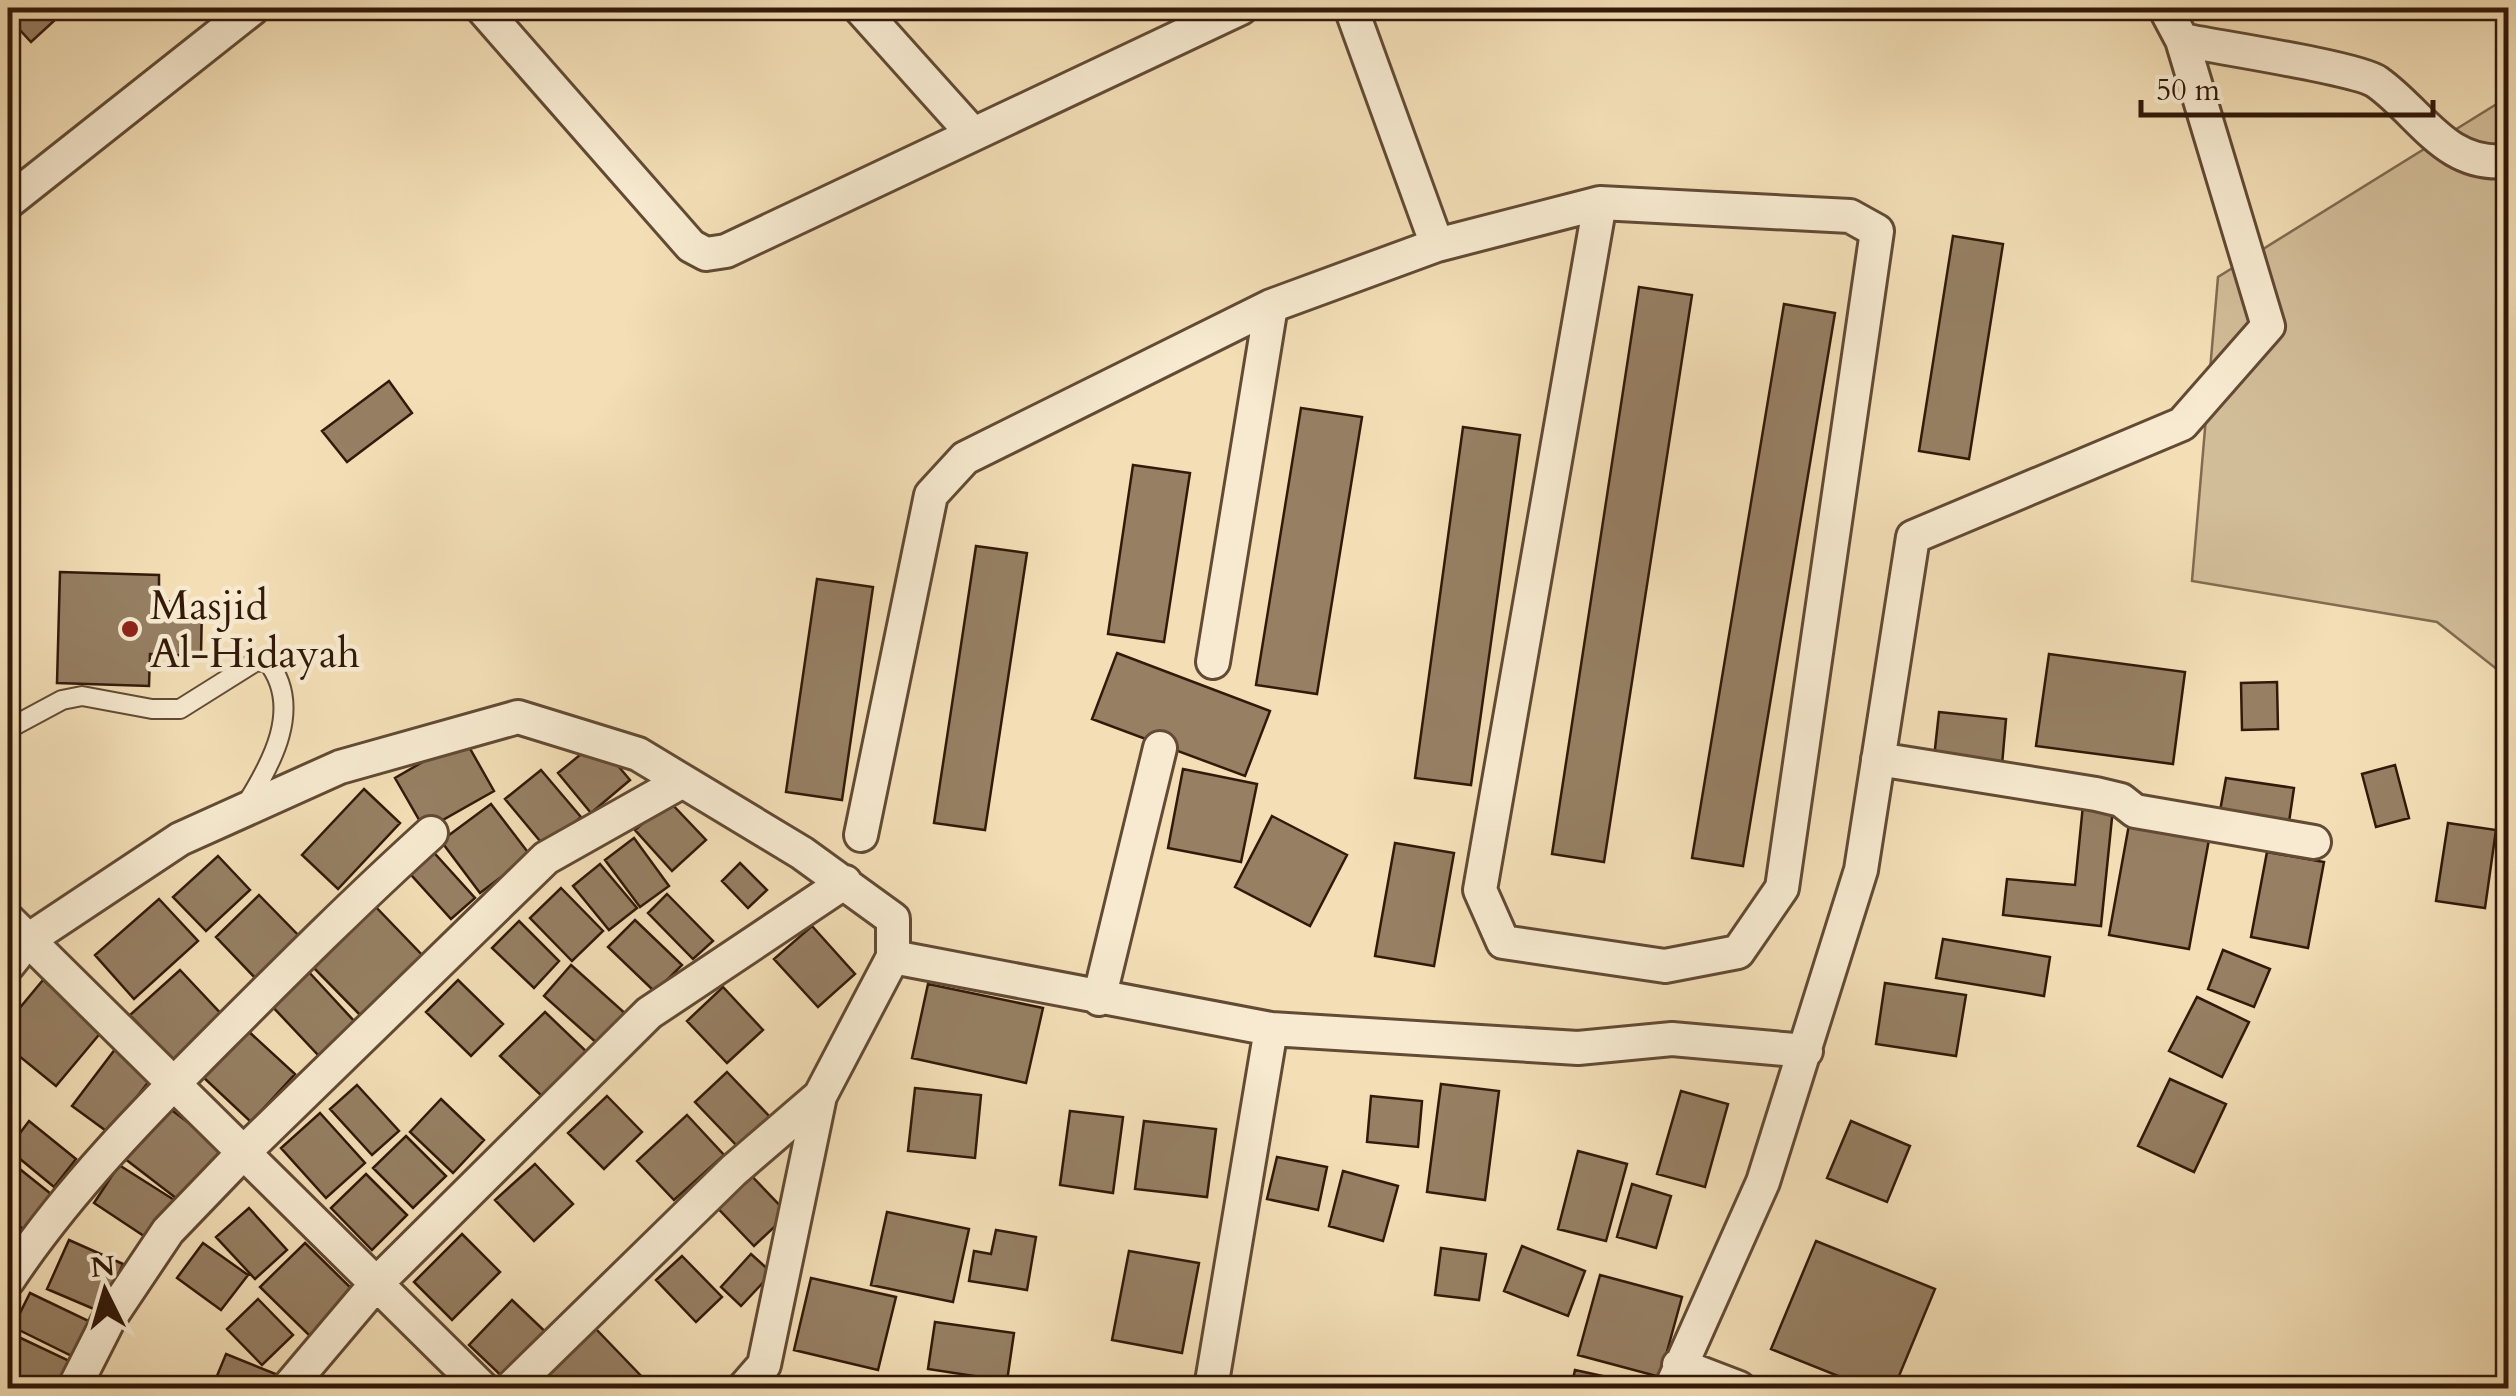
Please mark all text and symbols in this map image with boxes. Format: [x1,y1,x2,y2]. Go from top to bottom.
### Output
scale bar [2141,55,2434,117]
text: 50 m [2156,70,2221,111]
place label: Masjid Al-Hidayah [150,577,360,682]
marker: Masjid Al-Hidayah [119,618,141,640]
north arrow [55,1241,155,1341]
text: N [89,1247,117,1287]

